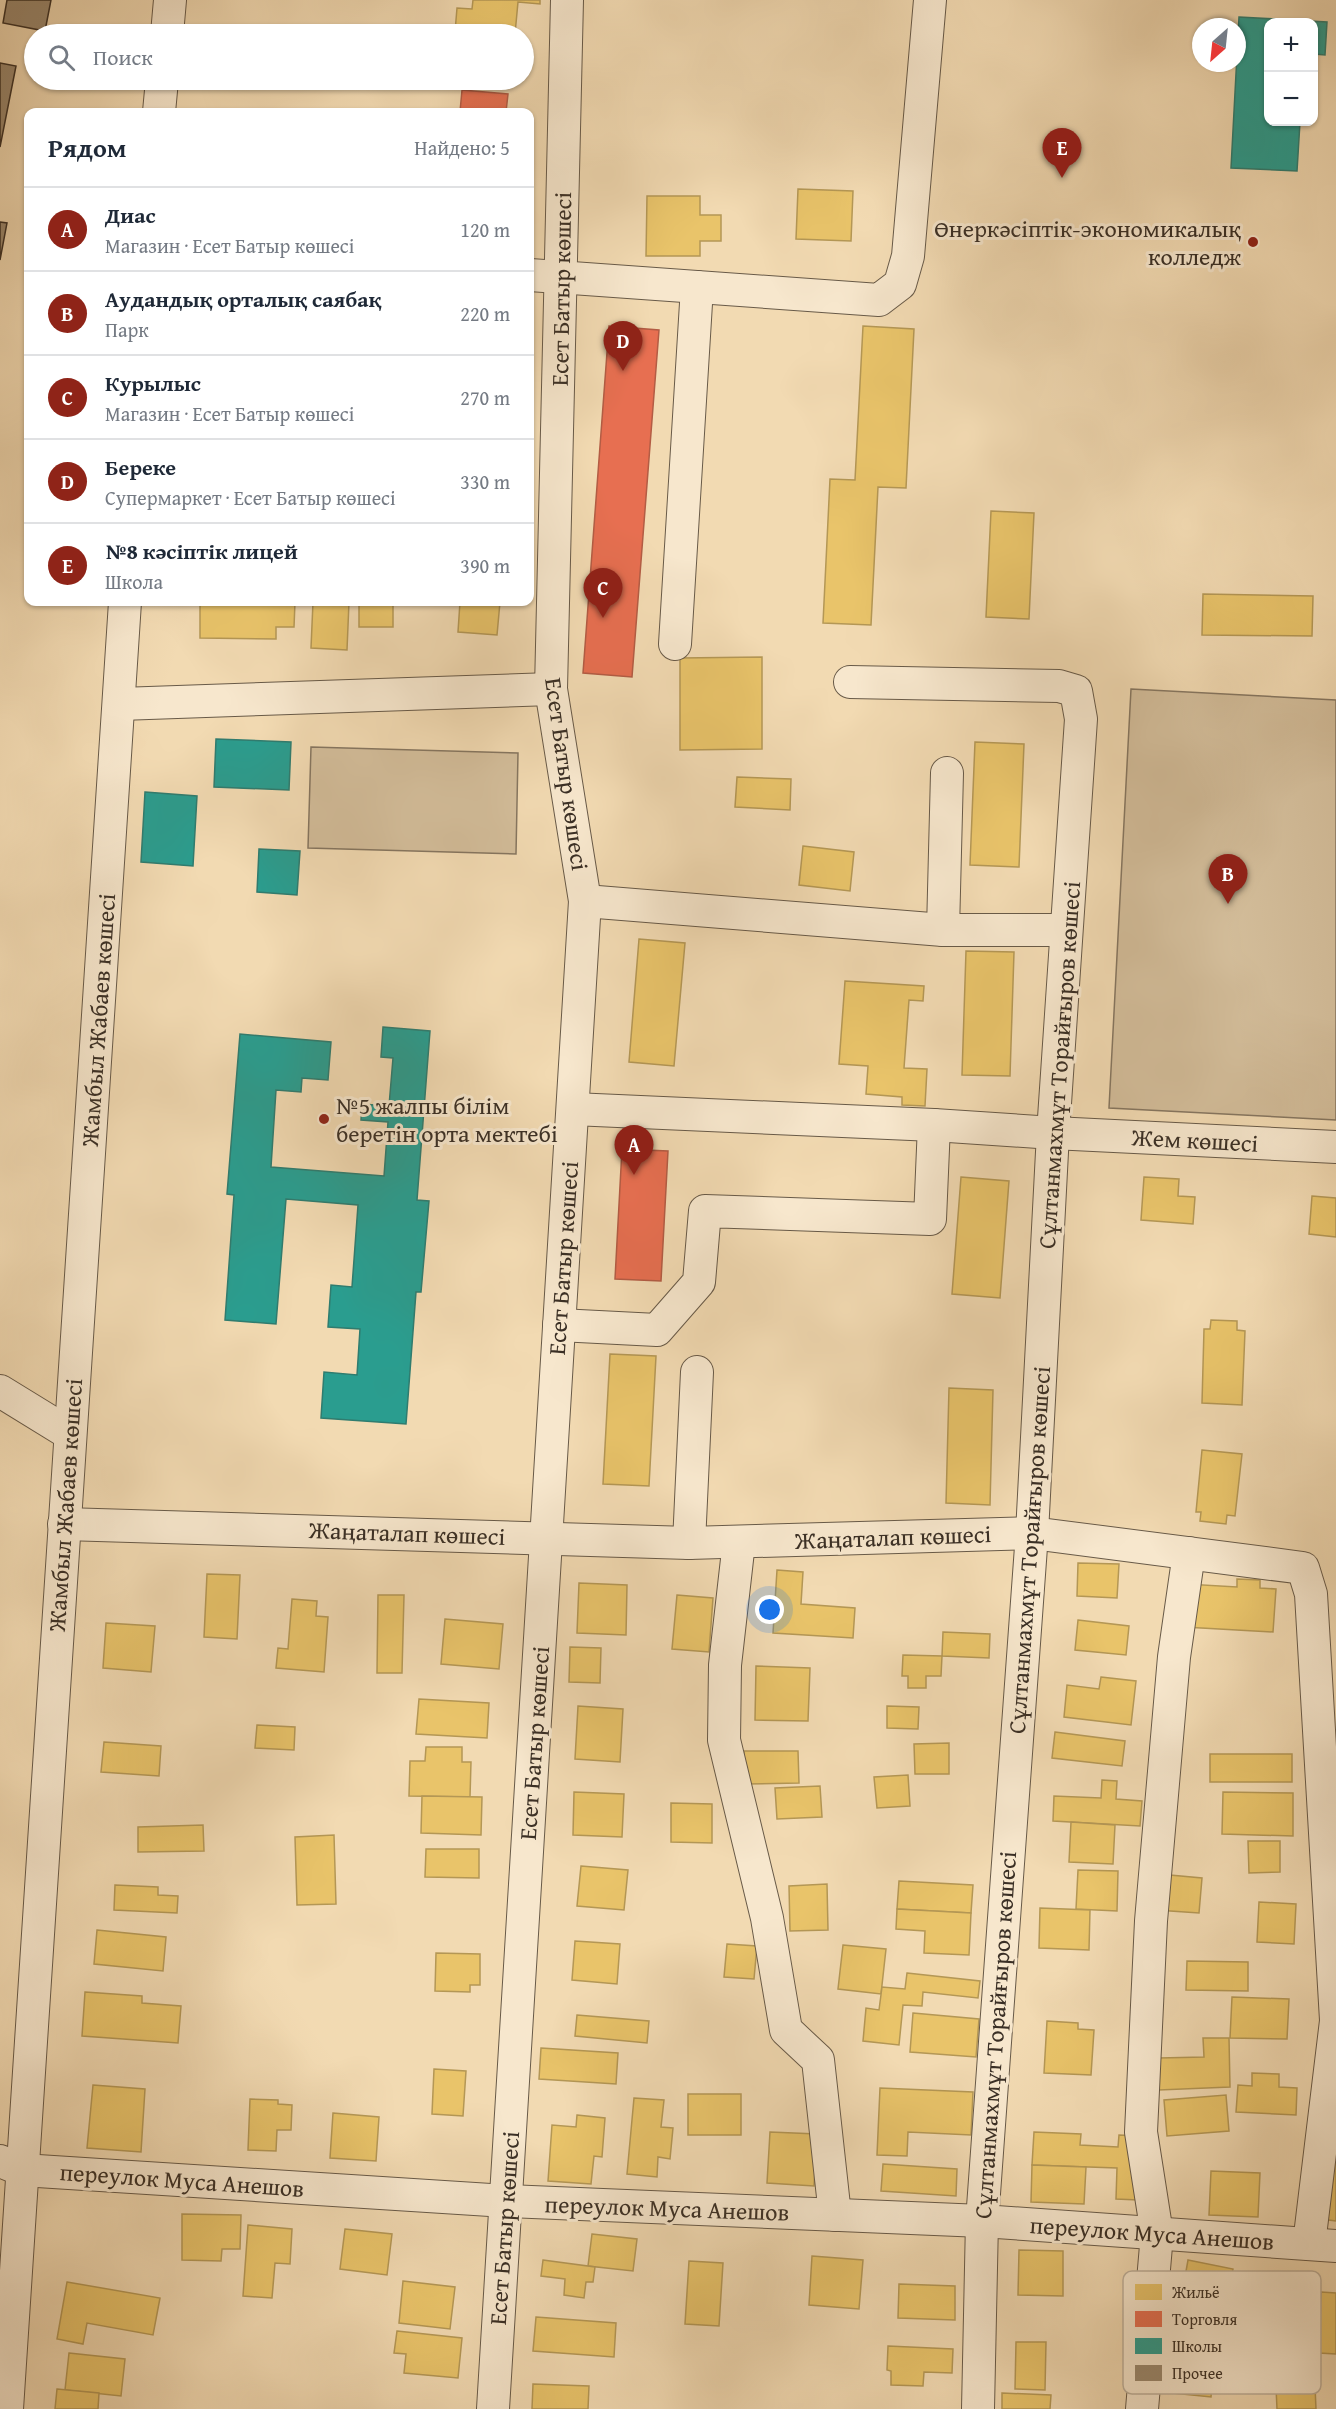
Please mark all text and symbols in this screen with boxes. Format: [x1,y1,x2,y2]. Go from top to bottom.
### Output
north arrow [1192,18,1246,72]
map controls [1264,18,1318,126]
button: + [1264,18,1318,72]
search box [24,24,534,90]
icon: search [45,41,78,74]
text: Поиск [93,41,153,73]
button: − [1264,72,1318,126]
text: Рядом [48,128,126,167]
pin: E [1042,128,1082,178]
text: Найдено: 5 [414,133,510,162]
street label: Есет Батыр көшесі [542,191,580,386]
text: Диас [105,199,156,231]
place label: Өнеркәсіптік-экономикалық колледж [934,211,1241,274]
text: A [61,215,74,244]
text: 120 m [460,215,510,244]
text: Магазин · Есет Батыр көшесі [105,231,354,260]
marker: Өнеркәсіптік-экономикалық колледж [1246,235,1260,249]
text: Аудандық орталық саябақ [105,283,381,315]
text: B [61,299,74,328]
text: 220 m [460,299,510,328]
text: Парк [105,315,149,344]
pin: D [604,322,642,371]
text: Курылыс [105,367,201,399]
text: C [62,383,73,412]
text: 270 m [460,383,510,412]
text: Магазин · Есет Батыр көшесі [105,399,354,428]
text: Береке [105,451,176,483]
text: D [61,467,74,496]
text: 330 m [460,467,510,496]
text: Супермаркет · Есет Батыр көшесі [105,483,396,512]
text: №8 кәсіптік лицей [105,535,298,567]
text: E [62,551,73,580]
text: 390 m [460,551,510,580]
text: Школа [105,567,163,596]
pin: C [584,568,622,618]
street label: Есет Батыр көшесі [536,675,598,873]
pin: B [1208,854,1248,904]
street label: Сұлтанмахмұт Торайғыров көшесі [1029,880,1089,1250]
street label: Жамбыл Жабаев көшесі [72,892,124,1149]
place label: №5 жалпы білім беретін орта мектебі [336,1088,558,1151]
marker: №5 жалпы білім беретін орта мектебі [317,1112,331,1126]
street label: Жем көшесі [1130,1119,1259,1161]
pin: A [614,1126,654,1175]
street label: Есет Батыр көшесі [539,1160,587,1356]
street label: Сұлтанмахмұт Торайғыров көшесі [999,1365,1059,1735]
street label: Жамбыл Жабаев көшесі [39,1377,91,1634]
street label: Жаңаталап көшесі [307,1512,506,1554]
street label: Жаңаталап көшесі [793,1516,992,1558]
your location [755,1595,784,1624]
street label: Есет Батыр көшесі [510,1645,558,1841]
street label: Сұлтанмахмұт Торайғыров көшесі [965,1850,1025,2220]
street label: Есет Батыр көшесі [480,2130,528,2326]
street label: переулок Муса Анешов [59,2154,305,2206]
street label: переулок Муса Анешов [544,2186,790,2230]
street label: переулок Муса Анешов [1029,2207,1275,2259]
legend [1123,2271,1321,2394]
text: Жильё [1171,2280,1220,2304]
text: Торговля [1172,2307,1237,2331]
text: Школы [1172,2334,1222,2358]
text: Прочее [1172,2361,1223,2385]

